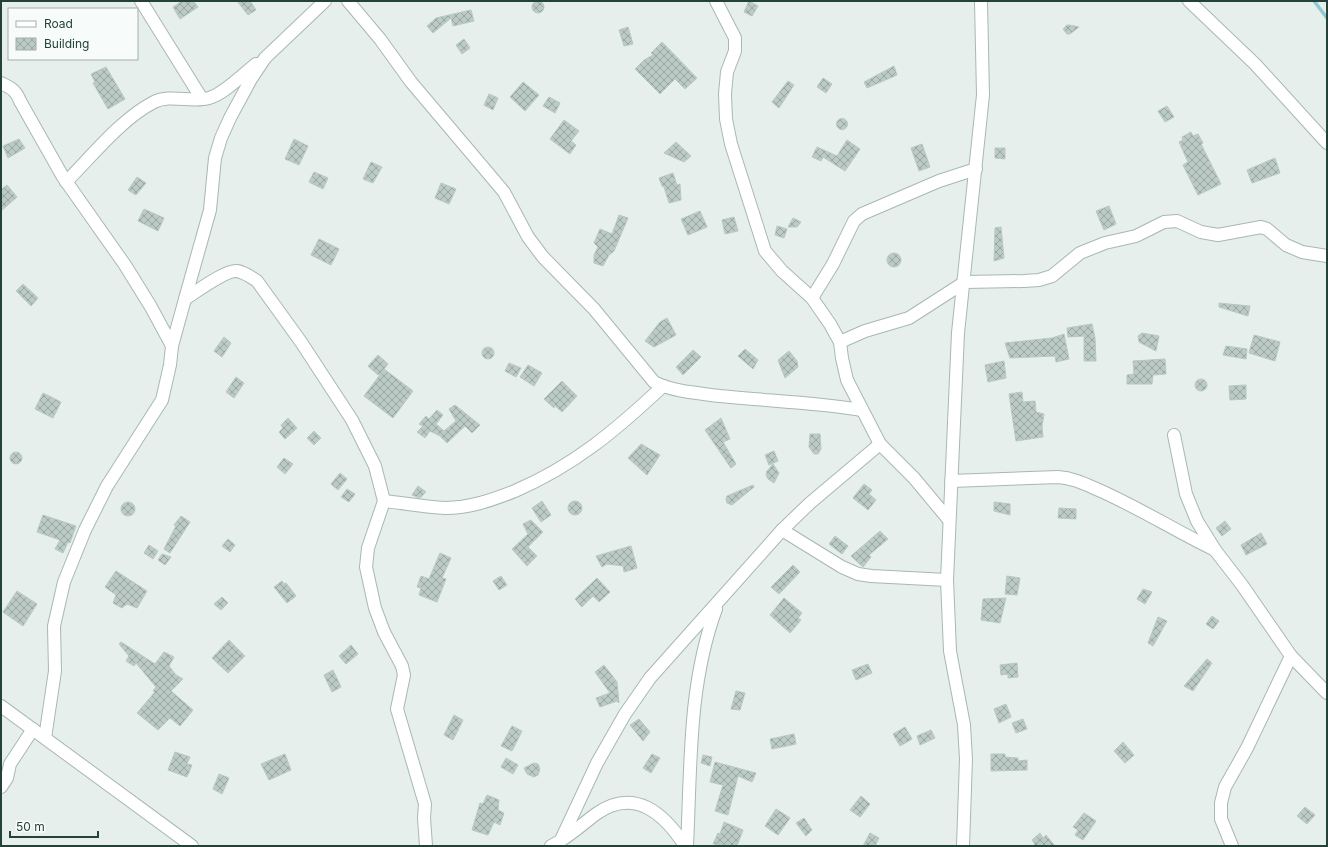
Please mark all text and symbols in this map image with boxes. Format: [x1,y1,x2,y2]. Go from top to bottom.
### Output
legend [8,8,138,60]
text: Road [44,16,73,31]
text: Building [44,36,89,51]
scale bar [10,813,98,839]
text: 50 m [16,819,45,834]

